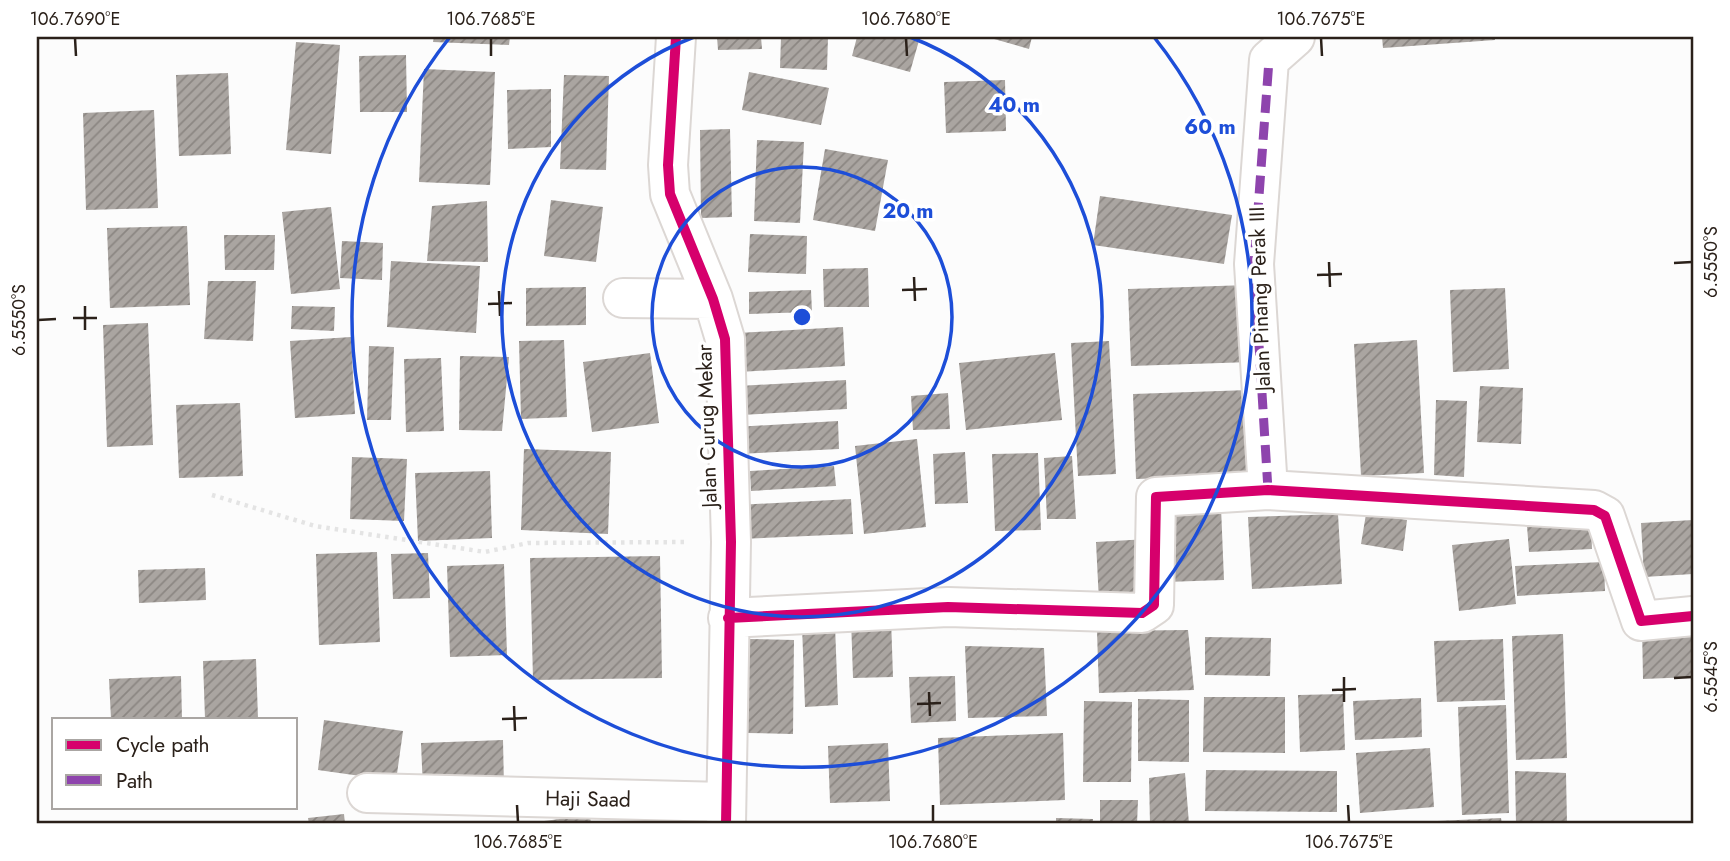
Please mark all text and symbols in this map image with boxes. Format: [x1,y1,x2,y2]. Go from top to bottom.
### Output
text: 106.7690°E [30,6,120,32]
text: 106.7685°E [446,6,536,32]
text: 106.7680°E [861,6,951,32]
text: 106.7675°E [1277,6,1366,32]
text: 40 m [988,90,1040,120]
text: 60 m [1184,112,1236,142]
text: 20 m [882,196,934,226]
street label: Jalan Pinang Perak III [1242,206,1278,395]
text: 6.5550°S [1698,226,1724,298]
text: 6.5550°S [6,284,32,356]
centre of rings [790,305,814,329]
street label: Jalan Curug Mekar [689,343,725,511]
text: 6.5545°S [1698,641,1724,713]
legend [52,718,298,808]
text: Cycle path [116,730,209,760]
text: Path [116,766,153,796]
street label: Haji Saad [545,783,631,815]
text: 106.7685°E [473,829,563,855]
text: 106.7680°E [888,829,978,855]
text: 106.7675°E [1305,829,1394,855]

